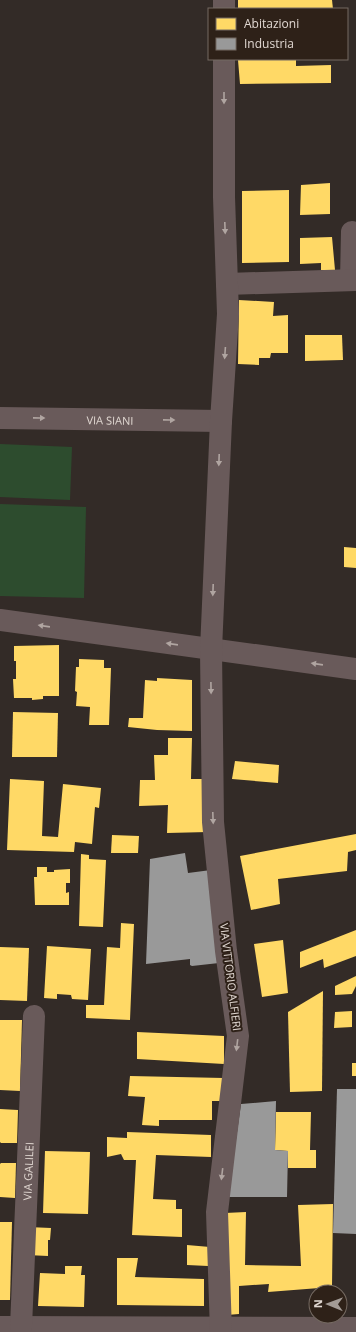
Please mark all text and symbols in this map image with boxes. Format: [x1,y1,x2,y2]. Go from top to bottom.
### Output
legend [208,8,348,60]
text: Abitazioni [244,15,299,32]
text: Industria [244,35,294,52]
one-way arrow [221,92,227,105]
one-way arrow [222,222,229,234]
one-way arrow [222,347,229,359]
street label: VIA SIANI [86,412,134,427]
one-way arrow [33,415,46,421]
one-way arrow [163,417,176,423]
one-way arrow [216,454,222,467]
one-way arrow [210,583,217,596]
one-way arrow [37,623,50,629]
one-way arrow [166,641,178,647]
one-way arrow [311,661,323,667]
one-way arrow [208,682,215,695]
one-way arrow [210,812,217,824]
street label: VIA VITTORIO ALFIERI [217,922,245,1032]
one-way arrow [234,1039,240,1051]
street label: VIA GALILEI [19,1142,36,1201]
one-way arrow [218,1168,225,1180]
north arrow [308,1284,348,1324]
text: N [310,1299,325,1308]

